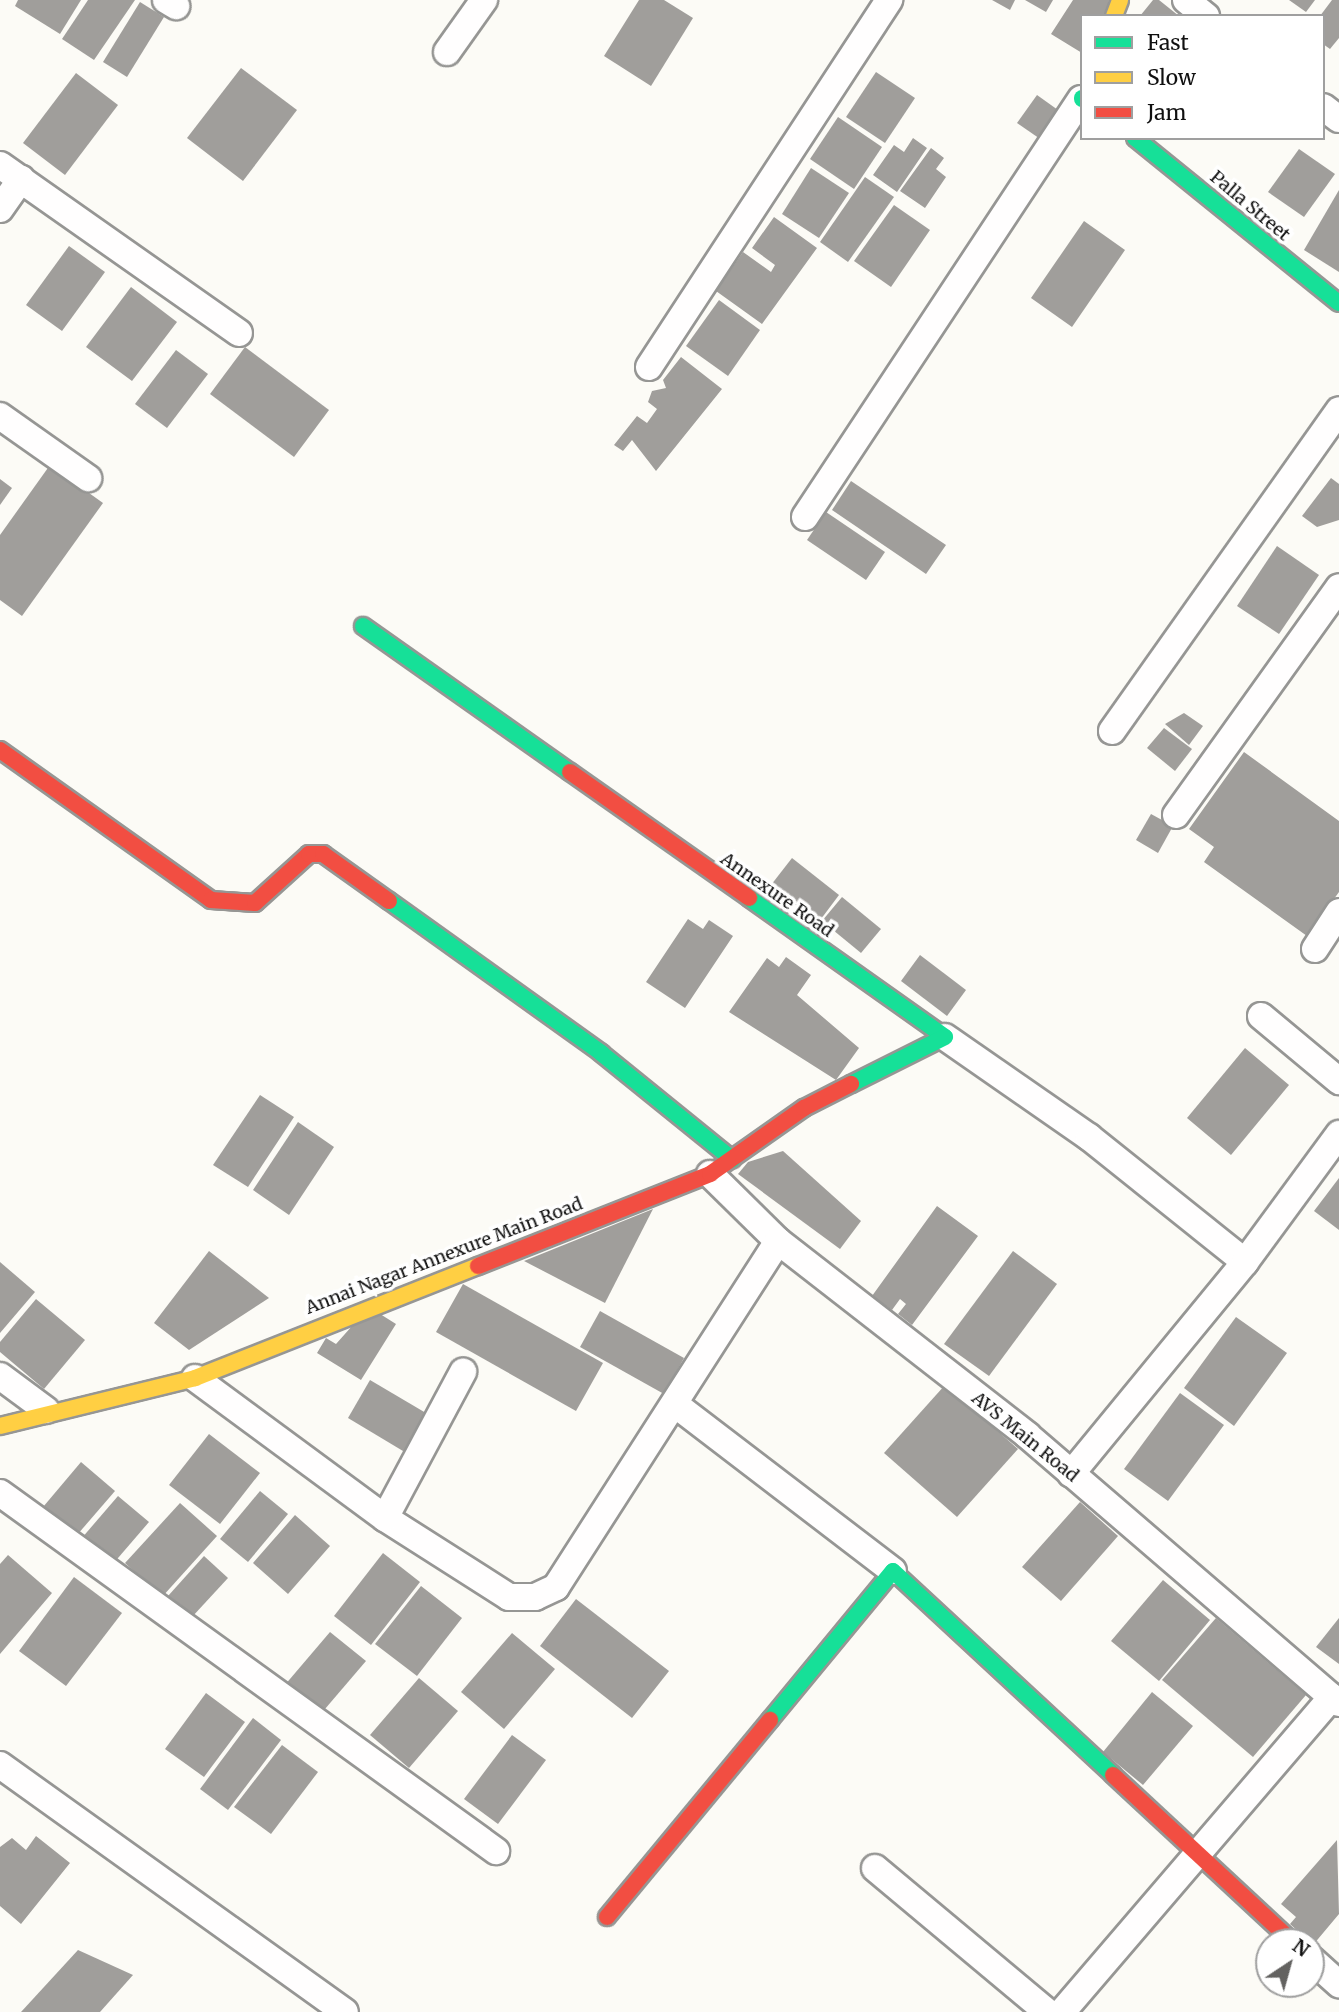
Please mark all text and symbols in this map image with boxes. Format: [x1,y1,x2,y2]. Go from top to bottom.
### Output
legend [1080,14,1325,140]
text: Fast [1147,29,1189,56]
text: Slow [1147,64,1196,91]
text: Jam [1147,99,1186,126]
street label: Palla Street [1206,166,1294,246]
street label: Annexure Road [716,848,838,942]
street label: Annai Nagar Annexure Main Road [302,1193,586,1319]
street label: AVS Main Road [967,1387,1083,1487]
north arrow [1255,1928,1325,1998]
text: N [1288,1934,1314,1962]

